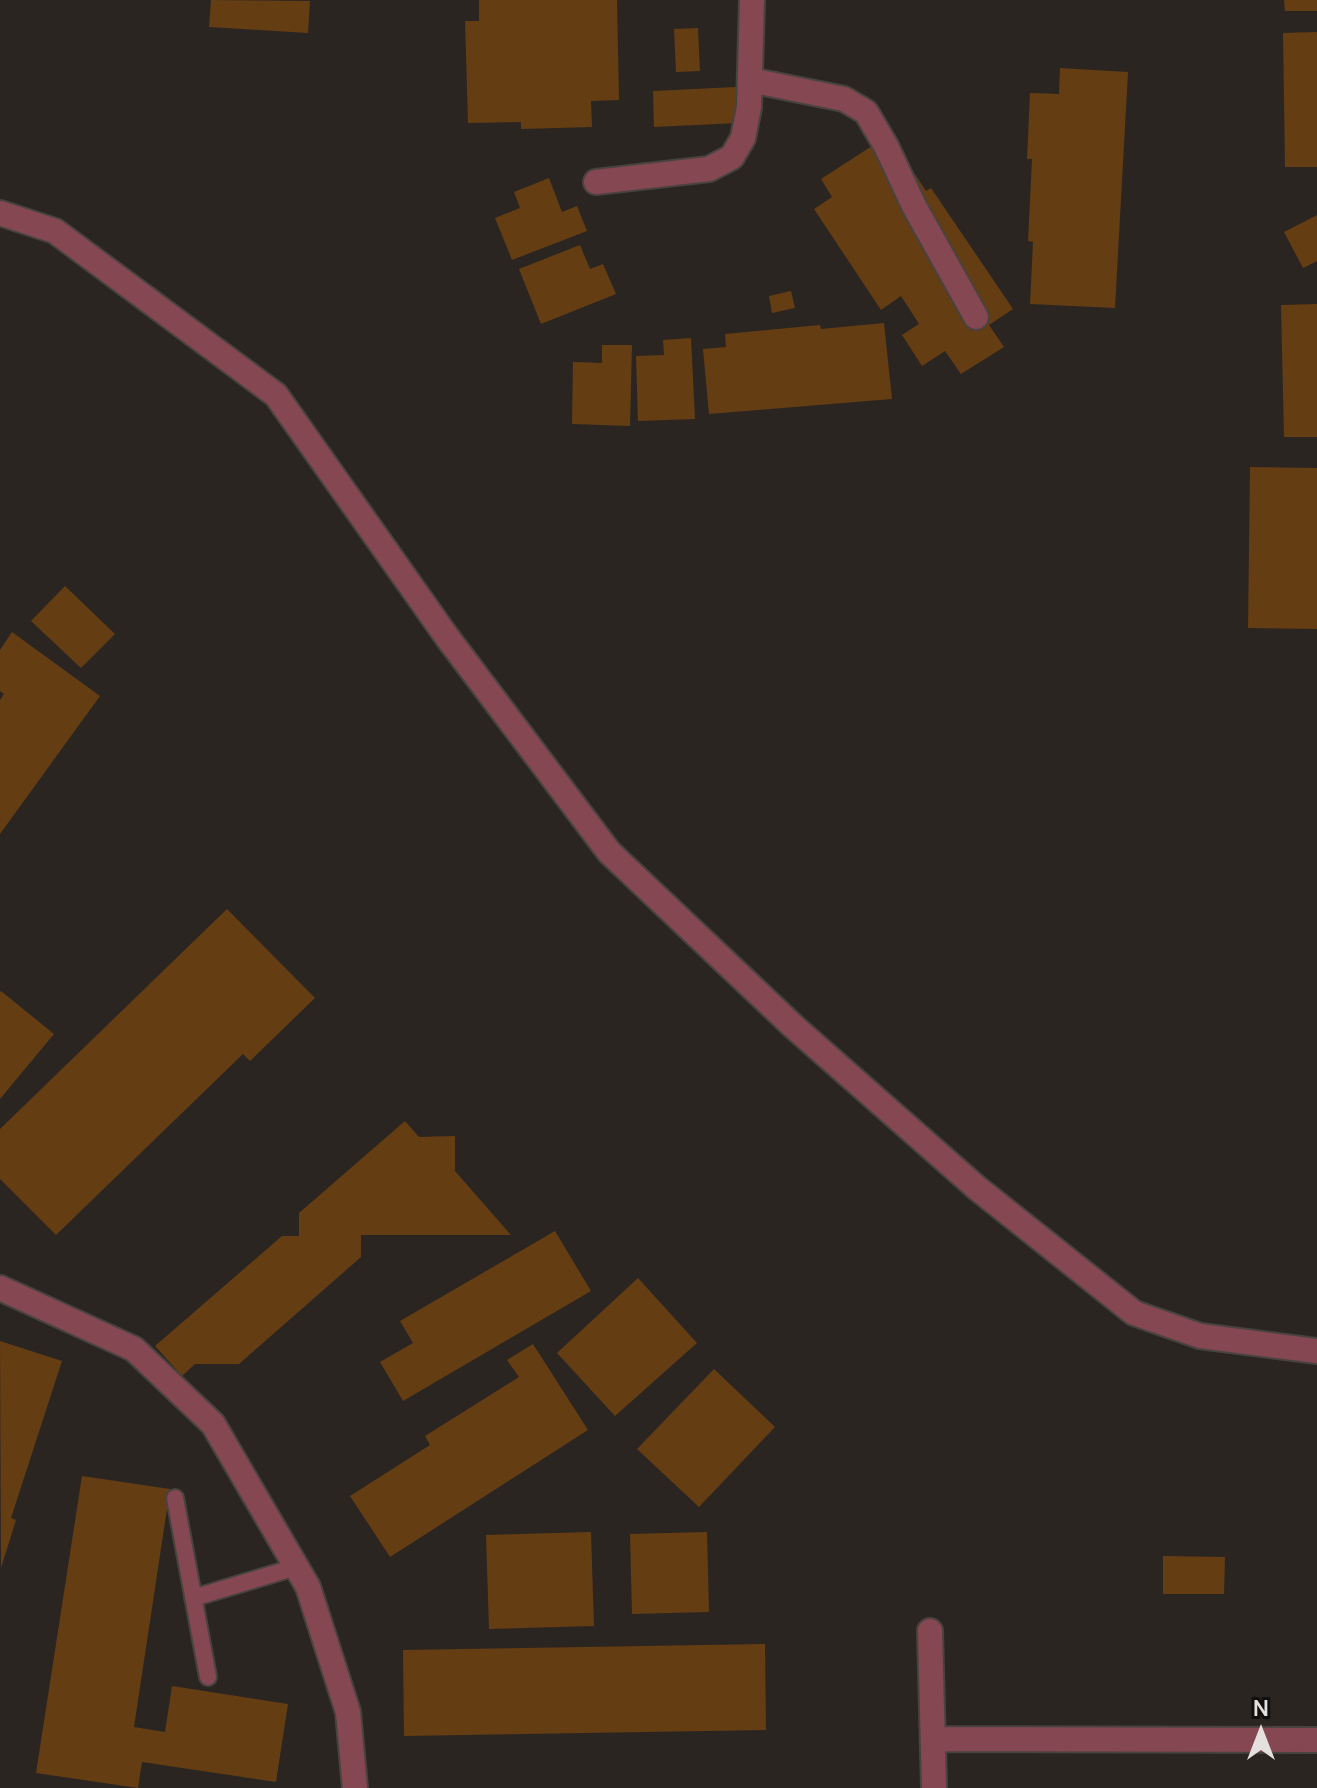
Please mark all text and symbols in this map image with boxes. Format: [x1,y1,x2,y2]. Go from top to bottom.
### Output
north arrow [1221,1692,1301,1772]
text: N [1253,1693,1269,1723]

